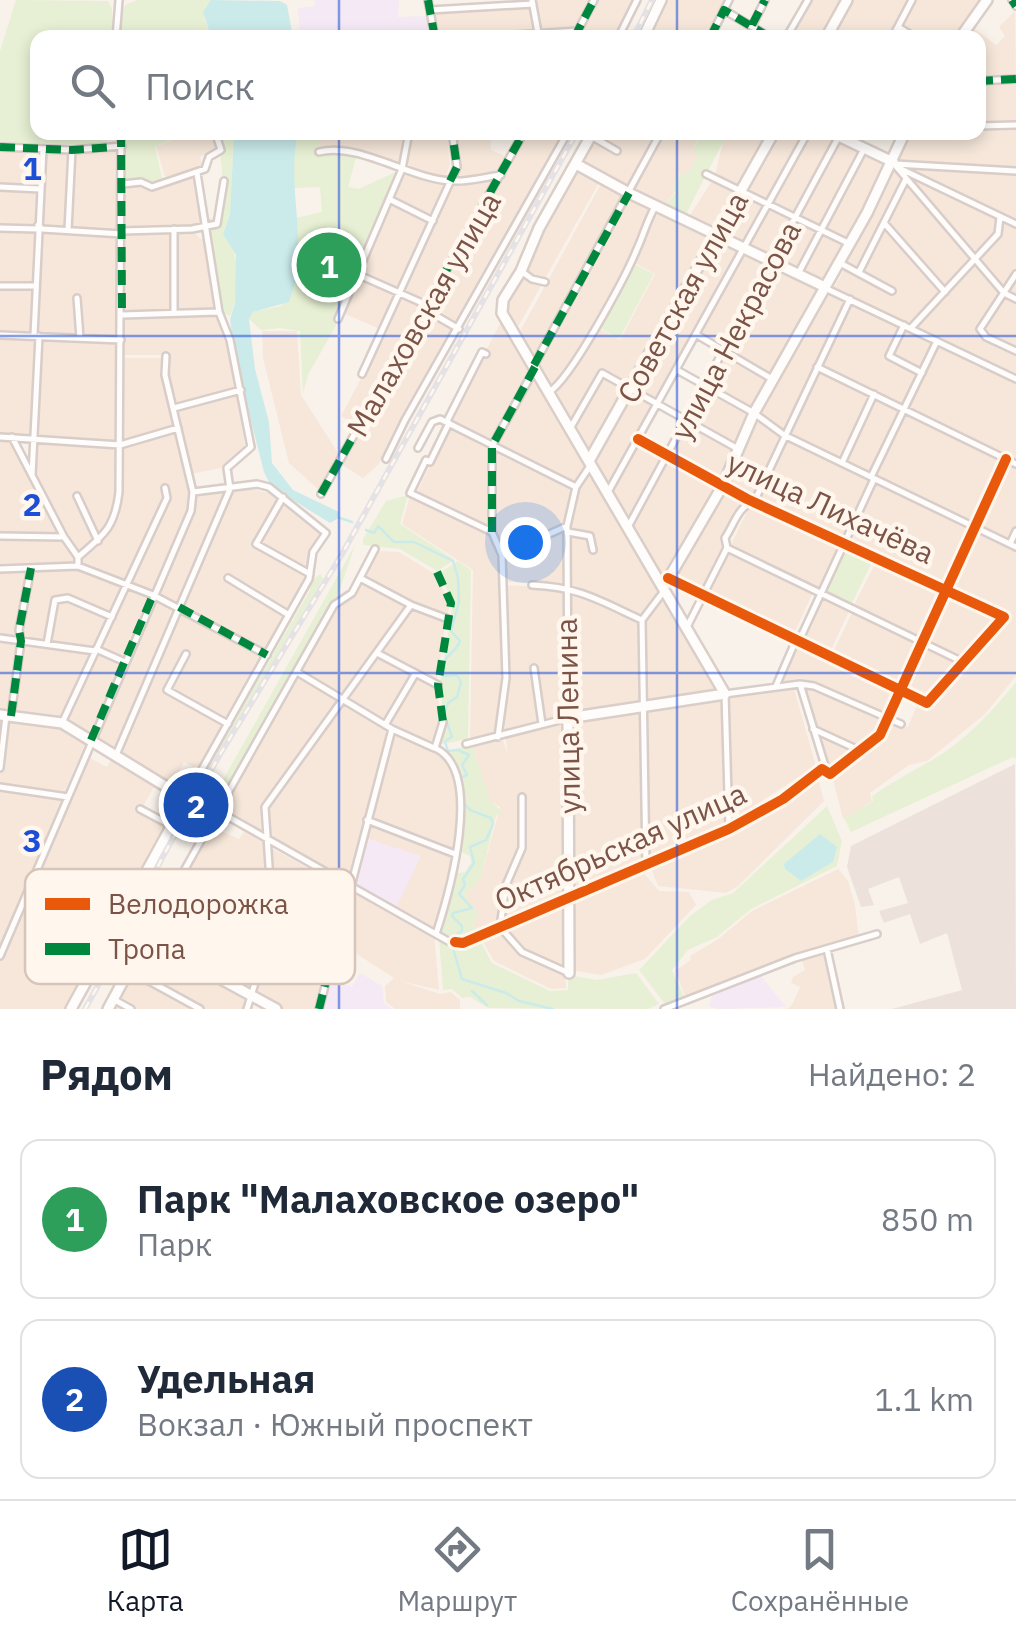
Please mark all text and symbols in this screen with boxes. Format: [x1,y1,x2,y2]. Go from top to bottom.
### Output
search box [30,30,986,140]
icon: search [65,58,120,113]
text: Поиск [145,61,255,110]
text: 1 [22,147,42,189]
street label: Малаховская улица [337,185,509,443]
street label: Советская улица [608,185,756,409]
street label: улица Некрасова [661,214,809,446]
pin: 1 [296,228,362,302]
street label: улица Лихачёва [721,442,941,572]
text: 2 [22,483,42,525]
your location [500,517,551,568]
street label: улица Ленина [546,618,588,814]
pin: 2 [164,768,228,842]
street label: Октябрьская улица [488,773,752,919]
text: 3 [22,819,42,861]
legend [25,869,355,984]
text: Велодорожка [108,885,289,922]
text: Тропа [108,930,186,967]
text: Рядом [40,1047,173,1102]
text: Найдено: 2 [808,1053,976,1095]
text: Парк "Малаховское озеро" [137,1174,639,1223]
text: 1 [65,1198,84,1240]
text: 850 m [881,1198,974,1240]
text: Парк [137,1223,212,1265]
text: Удельная [137,1354,315,1403]
text: 2 [65,1378,84,1420]
text: 1.1 km [875,1378,974,1420]
text: Вокзал · Южный проспект [137,1403,533,1445]
tab: Карта [107,1522,184,1619]
tab: Маршрут [397,1522,517,1619]
tab: Сохранённые [731,1522,909,1619]

